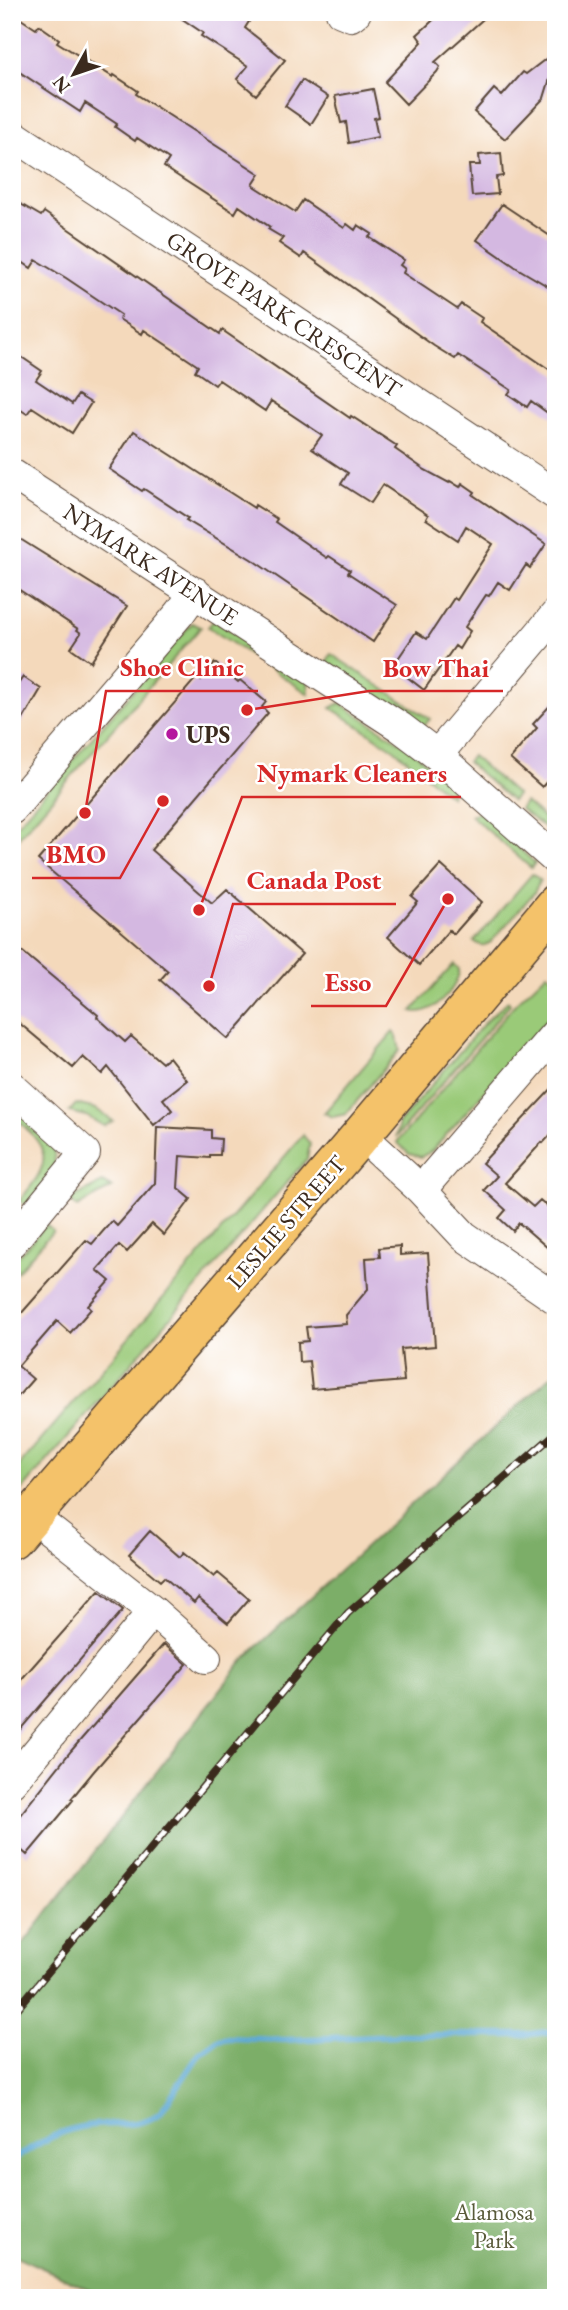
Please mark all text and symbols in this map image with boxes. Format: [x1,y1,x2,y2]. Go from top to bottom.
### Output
north arrow [38,38,108,108]
text: N [46,70,76,99]
street label: GROVE PARK CRESCENT [161,224,408,405]
street label: NYMARK AVENUE [58,496,244,632]
callout: Shoe Clinic [106,644,258,691]
callout: Bow Thai [369,644,503,691]
text: Shoe Clinic [120,650,244,684]
text: Bow Thai [383,651,489,685]
place label: UPS [186,719,230,750]
marker: UPS [164,726,180,742]
callout: Nymark Cleaners [242,750,461,797]
text: Nymark Cleaners [257,756,447,790]
callout: BMO [32,831,120,878]
text: BMO [46,837,106,871]
callout: Canada Post [233,857,396,904]
text: Canada Post [247,863,382,897]
callout: Esso [311,959,386,1006]
text: Esso [325,965,371,999]
street label: LESLIE STREET [220,1148,353,1295]
park label: Alamosa Park [453,2196,534,2255]

